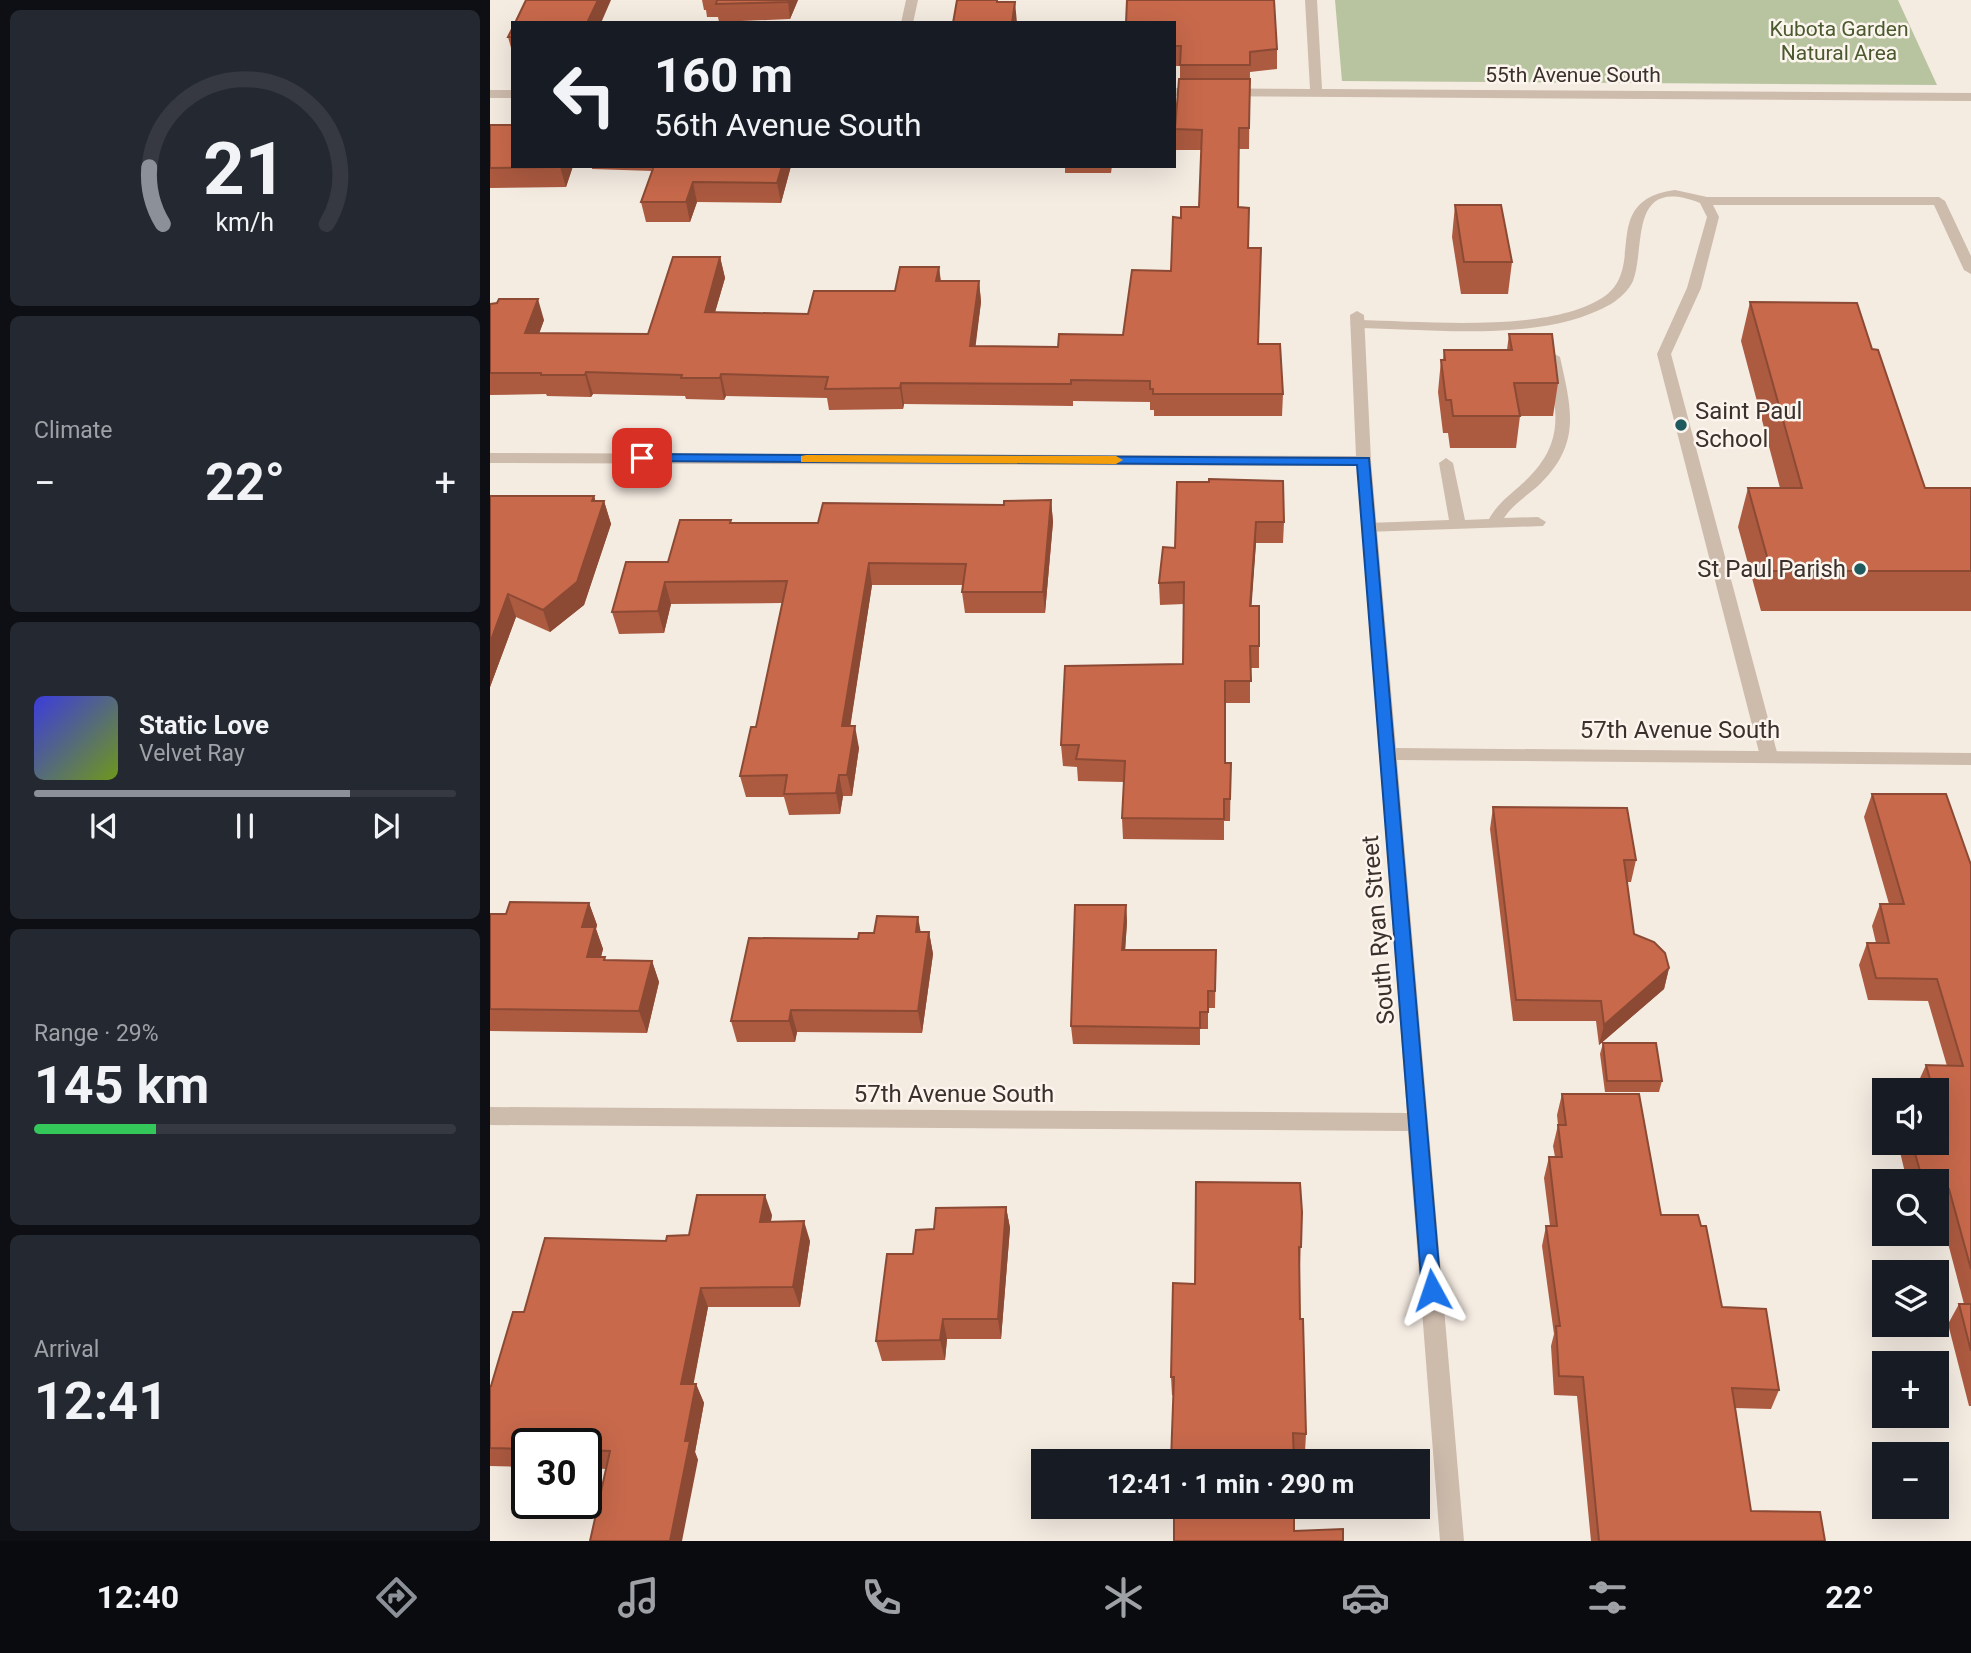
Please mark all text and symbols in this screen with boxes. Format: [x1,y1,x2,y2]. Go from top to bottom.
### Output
park label: Kubota Garden Natural Area [1769,17,1909,65]
text: 160 m [654,47,793,104]
icon: left [539,49,630,140]
street label: 55th Avenue South [1485,63,1661,87]
text: 56th Avenue South [654,106,922,144]
text: 21 [203,126,287,212]
text: km/h [216,208,274,237]
place label: Saint Paul School [1695,397,1802,453]
text: Climate [34,417,113,444]
marker: Saint Paul School [1673,417,1689,433]
pin [612,428,672,488]
icon: arrive [623,439,661,477]
text: 22° [205,452,285,513]
text: − [34,461,56,505]
text: + [434,461,456,505]
place label: St Paul Parish [1697,555,1846,583]
marker: St Paul Parish [1852,561,1868,577]
text: Static Love [139,710,269,740]
street label: 57th Avenue South [1580,716,1780,744]
text: Velvet Ray [139,740,245,767]
icon: previous [85,807,123,845]
icon: pause [226,807,264,845]
icon: next [367,807,405,845]
street label: South Ryan Street [1356,834,1400,1026]
text: Range · 29% [34,1020,159,1047]
text: 145 km [34,1055,209,1116]
map controls [1872,1078,1949,1519]
button: sound [1872,1078,1949,1155]
street label: 57th Avenue South [854,1080,1054,1108]
button: search [1872,1169,1949,1246]
position arrow [1395,1253,1469,1327]
button: layers [1872,1260,1949,1337]
text: Arrival [34,1336,99,1363]
button: + [1872,1351,1949,1428]
text: 12:41 [34,1371,168,1432]
speed limit sign: 30 [511,1428,602,1519]
button: − [1872,1442,1949,1519]
text: 12:41 · 1 min · 290 m [1107,1469,1354,1499]
icon: directions [372,1573,421,1622]
icon: music [614,1573,663,1622]
icon: phone [857,1573,906,1622]
icon: climate [1099,1573,1148,1622]
icon: car [1341,1573,1390,1622]
icon: filters [1583,1573,1632,1622]
text: 12:40 [97,1578,179,1616]
text: 22° [1825,1578,1874,1616]

